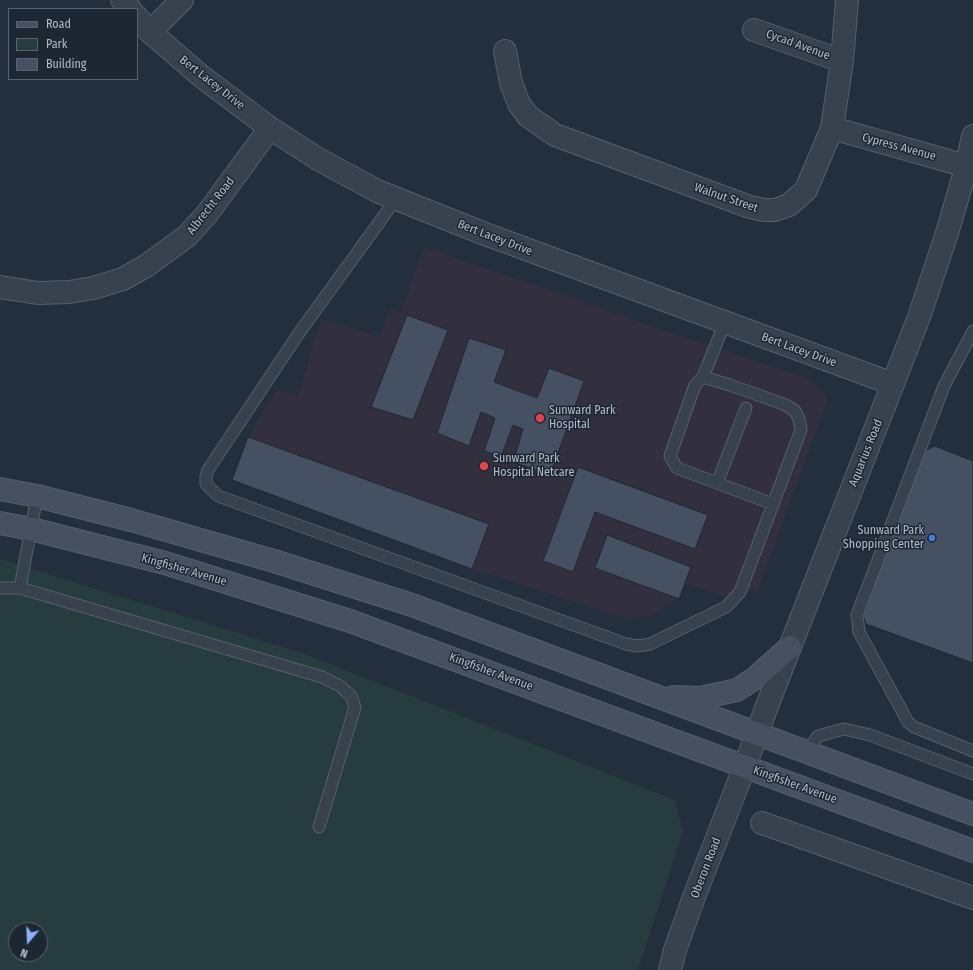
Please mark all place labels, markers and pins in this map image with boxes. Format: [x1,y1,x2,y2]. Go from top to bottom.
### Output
place label: Sunward Park Hospital [549,404,616,432]
marker: Sunward Park Hospital [534,412,546,424]
place label: Sunward Park Hospital Netcare [493,452,574,480]
marker: Sunward Park Hospital Netcare [478,460,490,472]
place label: Sunward Park Shopping Center [843,524,924,552]
marker: Sunward Park Shopping Center [927,533,937,543]

